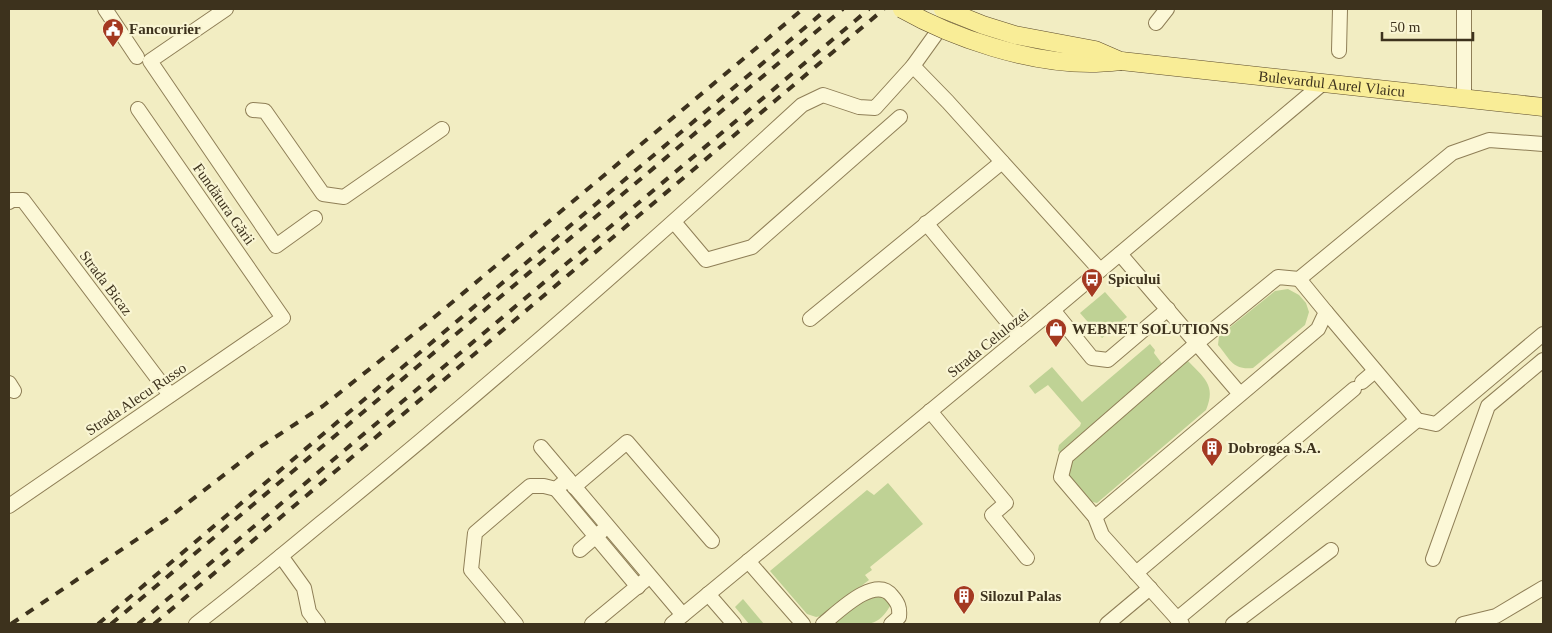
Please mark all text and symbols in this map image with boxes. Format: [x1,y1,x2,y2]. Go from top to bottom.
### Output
scale bar [1382,10,1473,42]
public building icon: Fancourier [101,17,125,48]
text: 50 m [1390,19,1421,35]
place label: Fancourier [129,21,201,37]
street label: Bulevardul Aurel Vlaicu [1258,68,1406,100]
street label: Fundătura Gării [190,160,258,248]
street label: Strada Bicaz [77,248,136,319]
bus stop icon: Spicului [1080,267,1104,298]
place label: Spicului [1108,271,1161,287]
street label: Strada Celulozei [944,305,1032,381]
shop icon: WEBNET SOLUTIONS [1044,317,1068,348]
place label: WEBNET SOLUTIONS [1072,321,1229,337]
street label: Strada Alecu Russo [83,360,189,438]
building icon: Dobrogea S.A. [1200,436,1224,467]
place label: Dobrogea S.A. [1228,440,1321,456]
building icon: Silozul Palas [952,584,976,615]
place label: Silozul Palas [980,588,1061,604]

